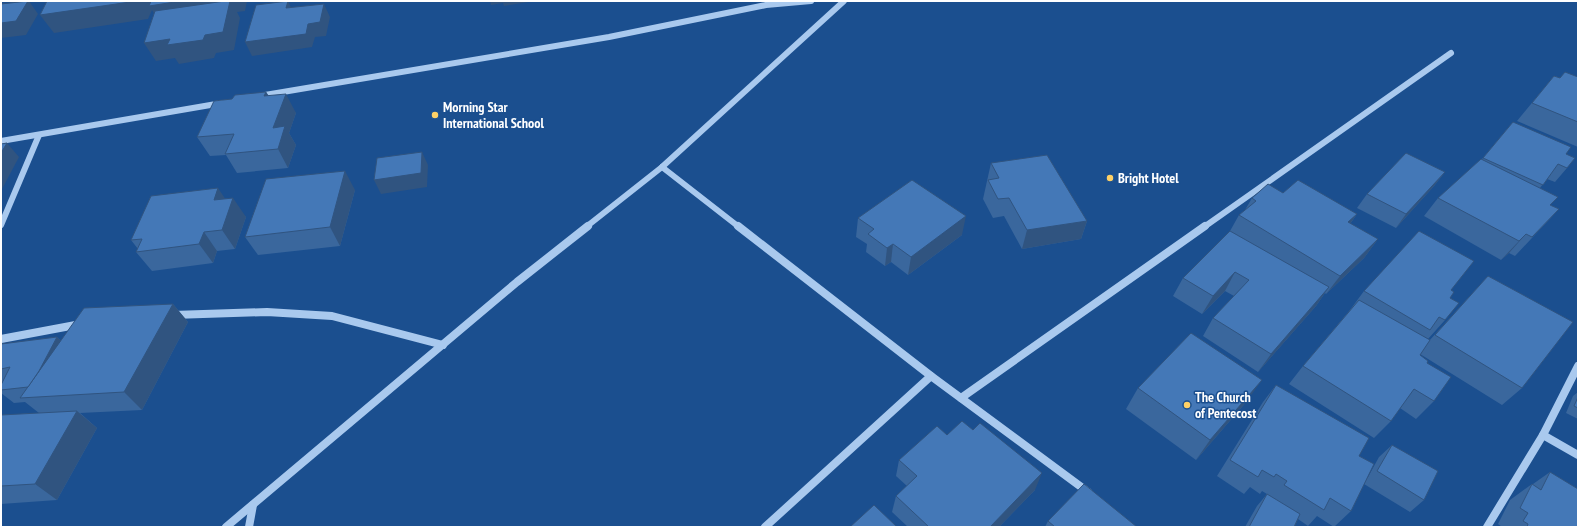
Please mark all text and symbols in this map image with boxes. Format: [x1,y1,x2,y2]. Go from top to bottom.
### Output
place label: Morning Star International School [443,98,544,132]
marker: Morning Star International School [430,110,440,120]
place label: Bright Hotel [1118,169,1179,187]
marker: Bright Hotel [1105,173,1115,183]
place label: The Church of Pentecost [1195,388,1256,422]
marker: The Church of Pentecost [1182,400,1192,410]

